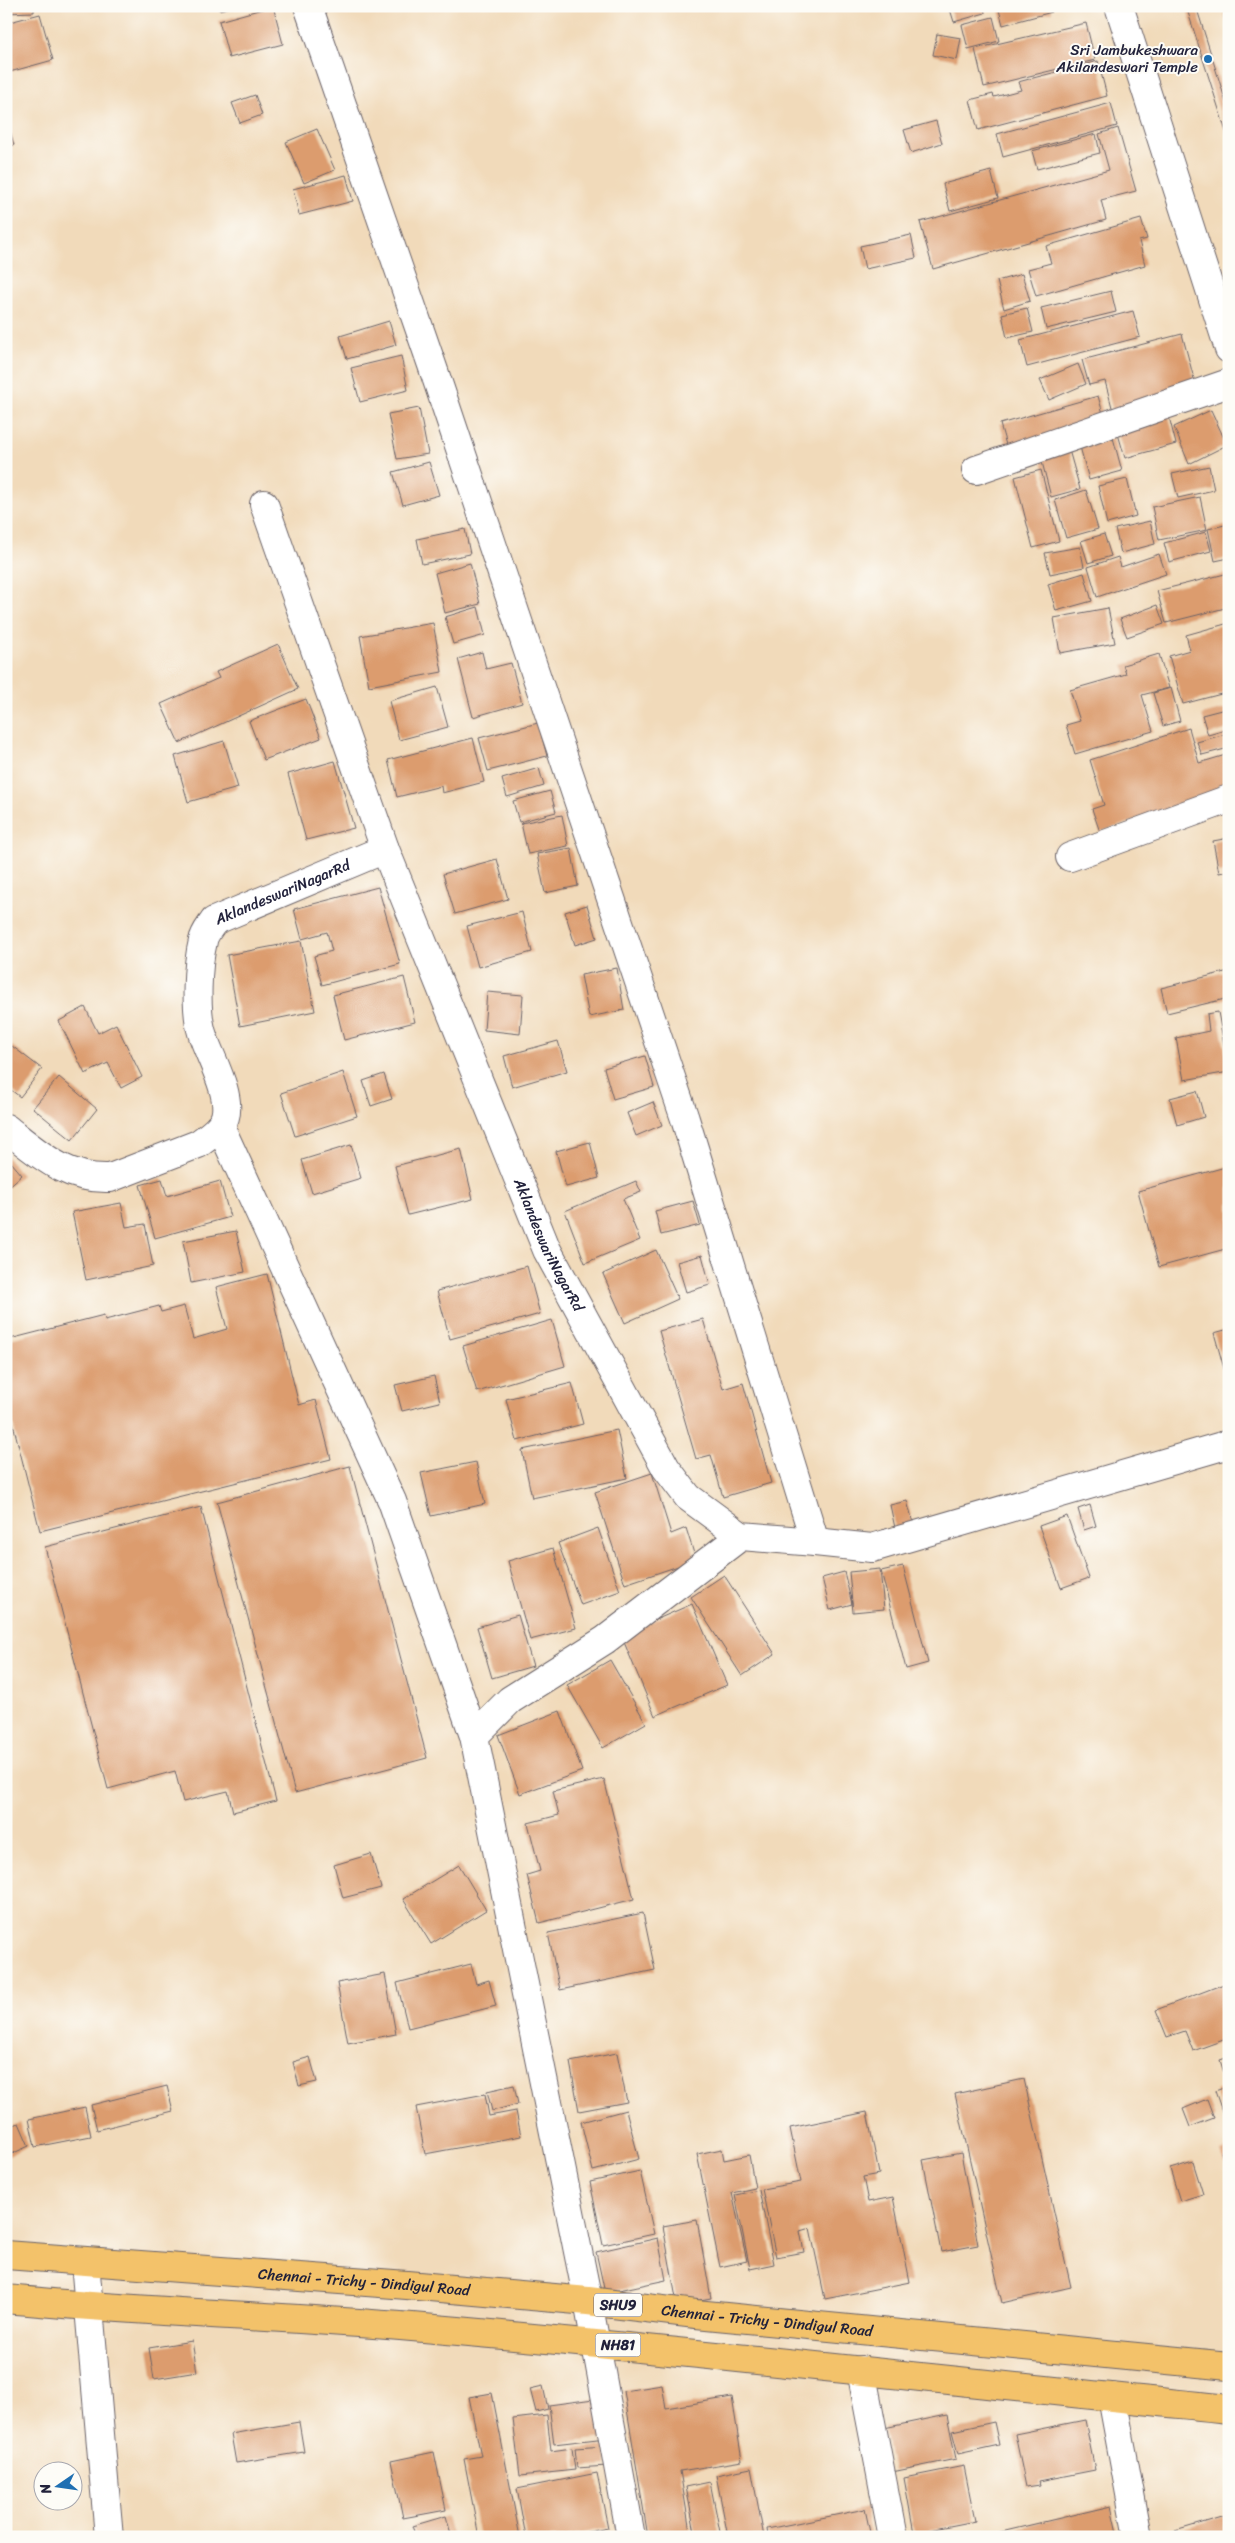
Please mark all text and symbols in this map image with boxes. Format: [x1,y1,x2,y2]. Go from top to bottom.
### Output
place label: Sri Jambukeshwara Akilandeswari Temple [1055,37,1198,80]
marker: Sri Jambukeshwara Akilandeswari Temple [1202,53,1214,65]
street label: AklandeswariNagarRd [210,852,355,933]
street label: AklandeswariNagarRd [506,1173,592,1317]
street label: Chennai - Trichy - Dindigul Road [257,2261,472,2304]
road number: SHU9 [594,2294,642,2316]
street label: Chennai - Trichy - Dindigul Road [660,2297,875,2344]
road number: NH81 [596,2334,640,2356]
north arrow [32,2460,82,2510]
text: N [32,2481,59,2497]

